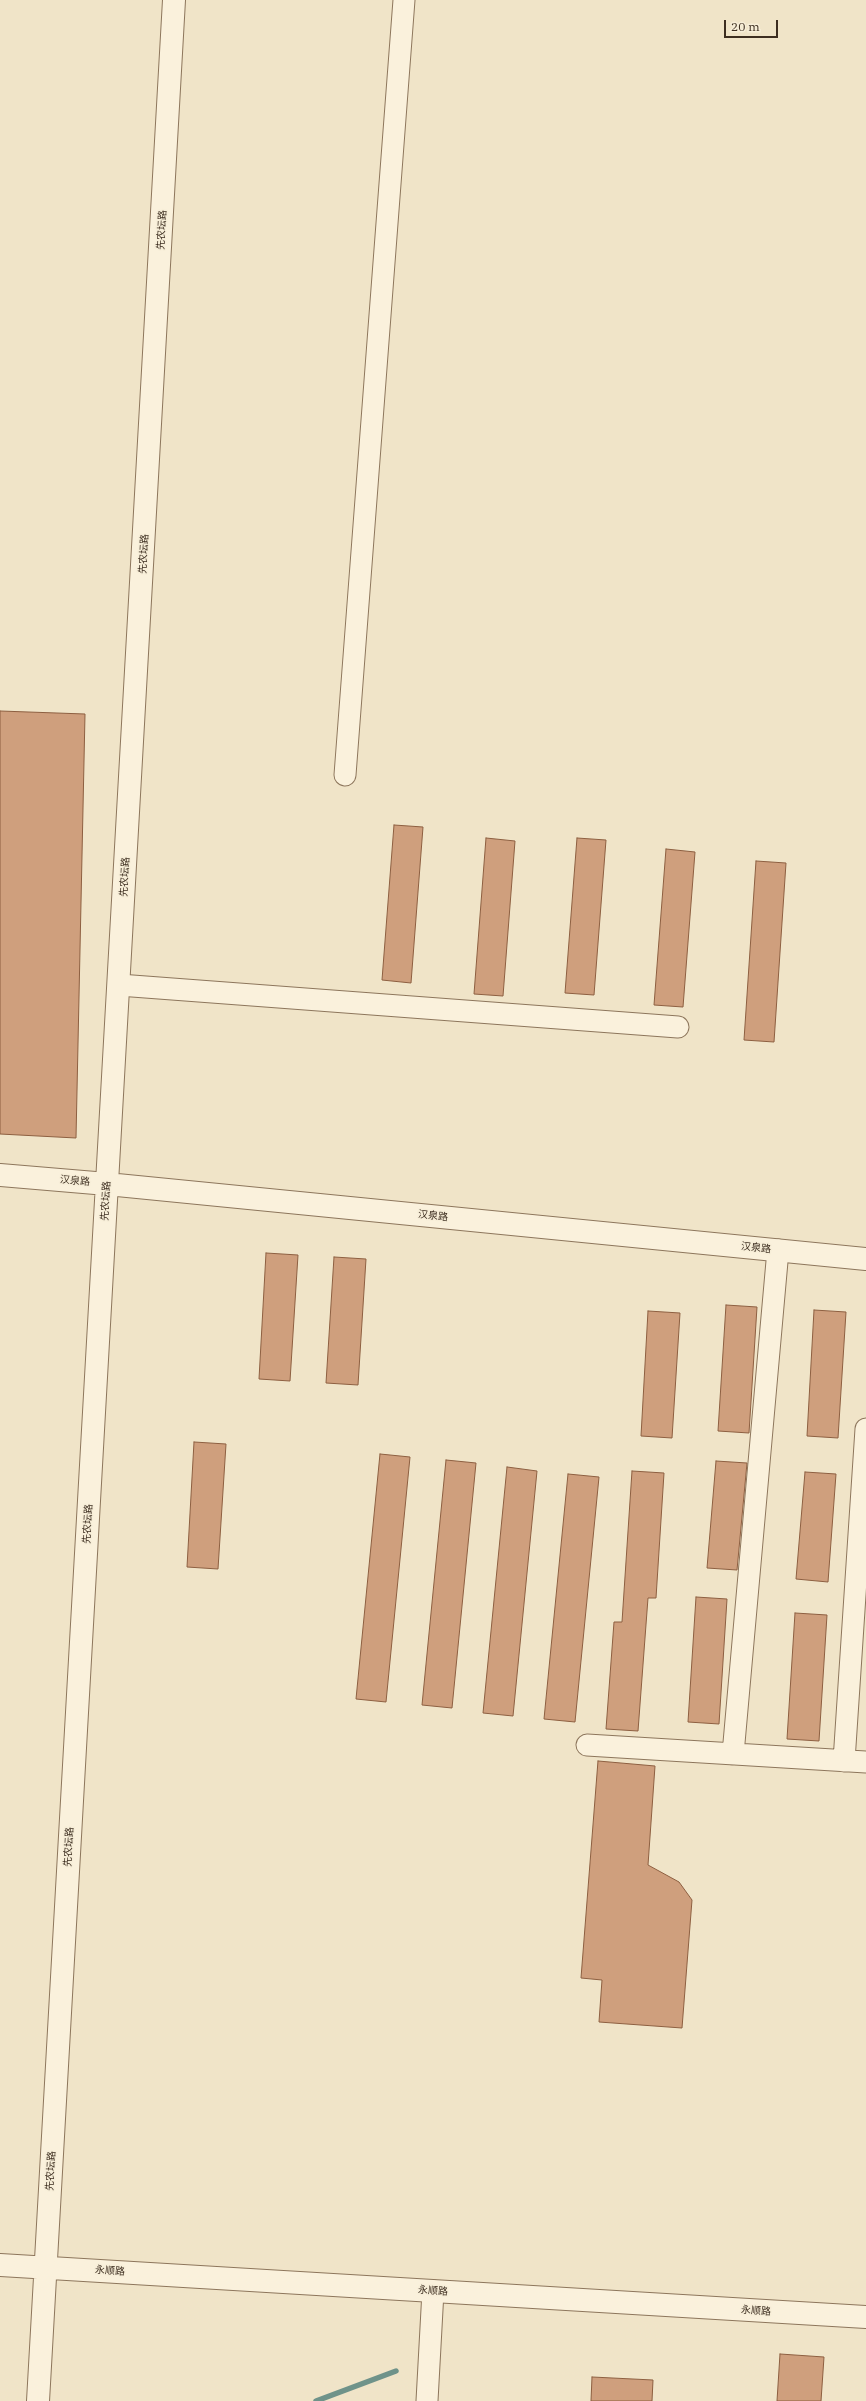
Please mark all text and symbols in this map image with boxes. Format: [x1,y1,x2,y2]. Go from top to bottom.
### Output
scale bar [726,12,780,38]
text: 20 m [731,19,760,34]
street label: 先农坛路 [155,210,169,250]
street label: 先农坛路 [137,534,151,574]
street label: 先农坛路 [118,857,132,897]
street label: 汉泉路 [60,1174,90,1188]
street label: 先农坛路 [99,1181,113,1221]
street label: 汉泉路 [417,1208,449,1224]
street label: 汉泉路 [740,1240,772,1256]
street label: 先农坛路 [81,1504,95,1544]
street label: 先农坛路 [62,1827,76,1867]
street label: 先农坛路 [44,2151,58,2191]
street label: 永顺路 [95,2264,125,2278]
street label: 永顺路 [418,2284,448,2298]
street label: 永顺路 [741,2304,771,2318]

